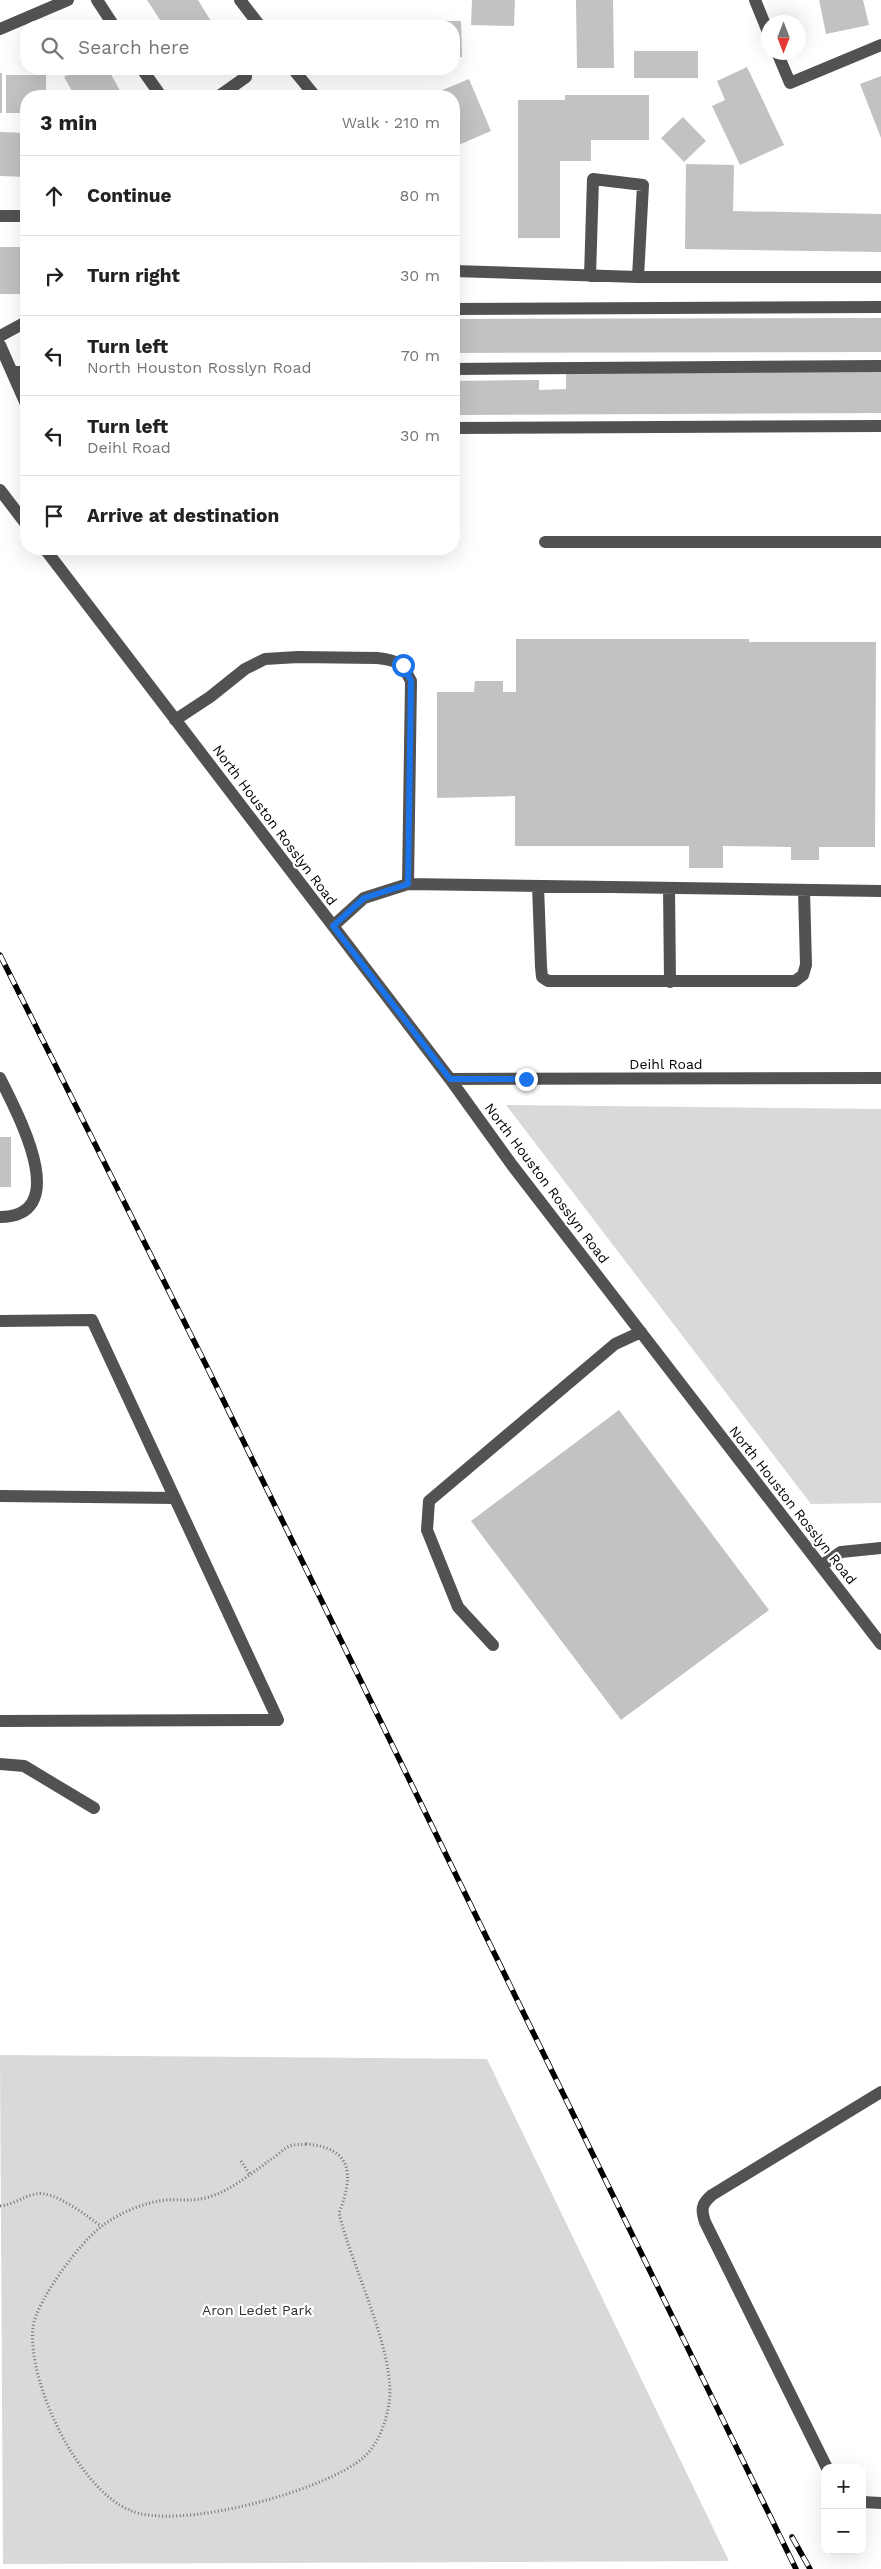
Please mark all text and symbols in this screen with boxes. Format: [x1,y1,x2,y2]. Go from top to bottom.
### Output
north arrow [761,15,806,60]
search box [20,20,460,75]
icon: search [38,34,66,62]
text: Search here [78,36,189,59]
text: 3 min [40,110,97,135]
text: Walk · 210 m [342,113,440,132]
icon: ahead [40,182,68,210]
text: Continue [87,184,171,207]
text: 80 m [399,186,440,205]
icon: right [40,262,68,290]
text: Turn right [87,264,180,287]
text: 30 m [400,266,440,285]
text: Turn left [87,335,168,358]
icon: left [40,342,68,370]
text: 70 m [401,346,440,365]
text: North Houston Rosslyn Road [87,358,312,377]
text: Turn left [87,415,168,438]
icon: left [40,422,68,450]
text: 30 m [400,426,440,445]
text: Deihl Road [87,438,171,457]
icon: arrive [40,502,68,530]
text: Arrive at destination [87,504,279,527]
route start [392,654,415,677]
street label: North Houston Rosslyn Road [209,742,341,908]
street label: Deihl Road [629,1056,703,1072]
route end [515,1068,538,1091]
street label: North Houston Rosslyn Road [481,1100,613,1266]
street label: North Houston Rosslyn Road [726,1423,860,1587]
park label: Aron Ledet Park [202,2302,312,2318]
map controls [821,2464,866,2554]
button: + [821,2464,866,2509]
button: − [821,2509,866,2554]

